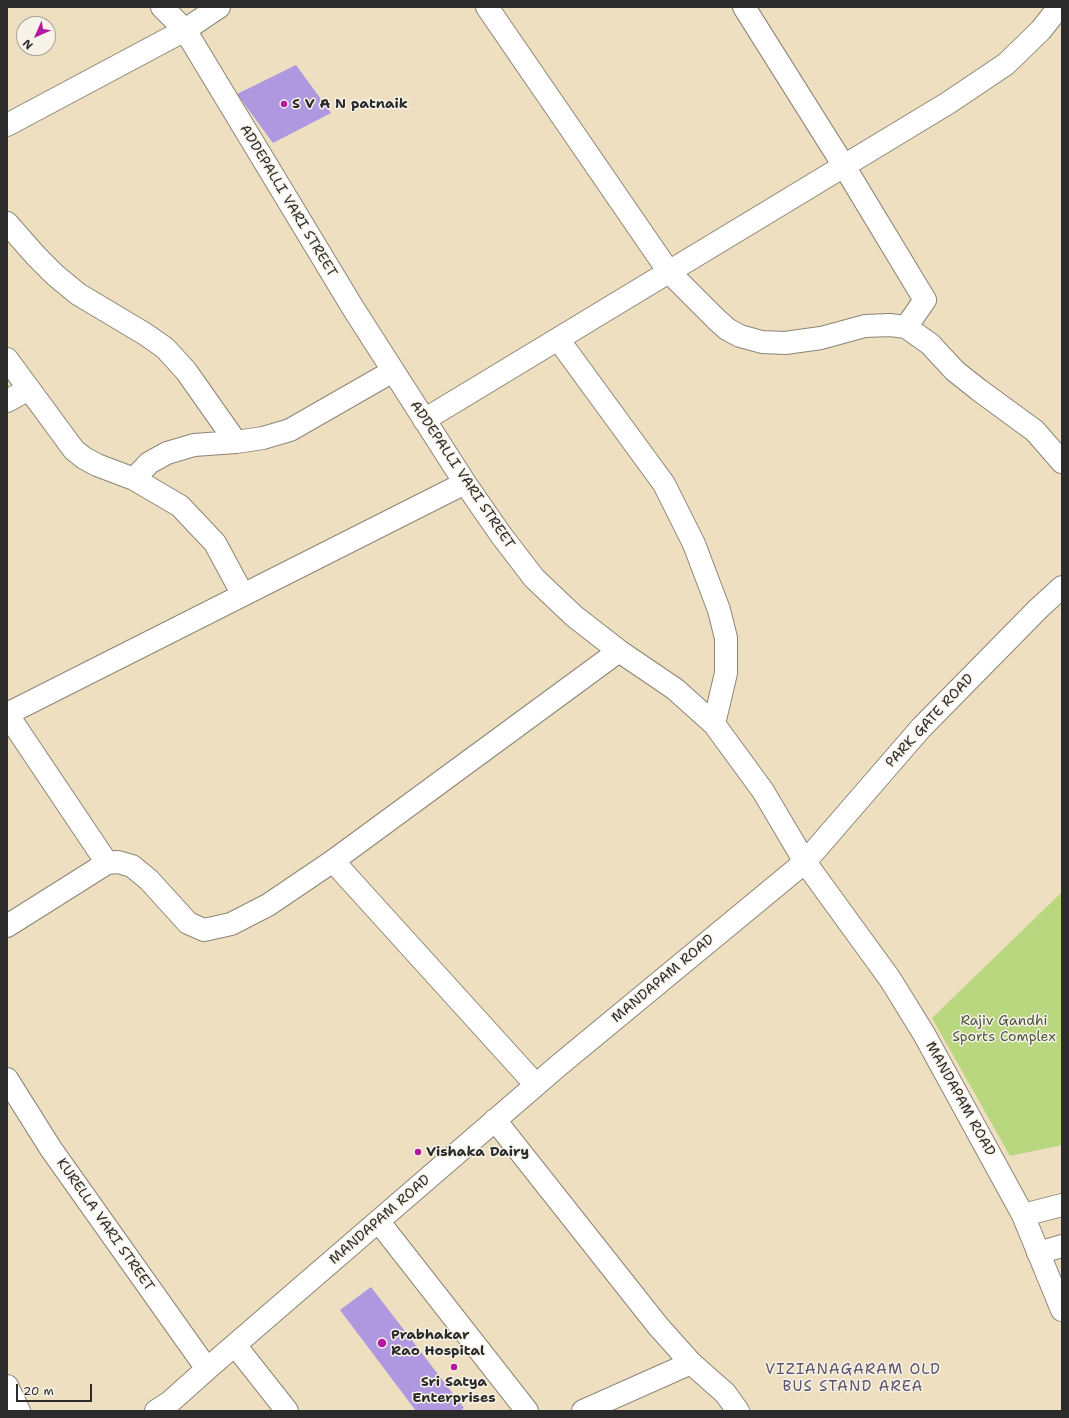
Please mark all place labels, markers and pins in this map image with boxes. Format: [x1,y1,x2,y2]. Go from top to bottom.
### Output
place label: S V A N patnaik [292,96,408,112]
marker: S V A N patnaik [279,99,289,109]
place label: Vishaka Dairy [426,1144,529,1160]
marker: Vishaka Dairy [413,1147,423,1157]
place label: Prabhakar Rao Hospital [391,1327,485,1360]
marker: Prabhakar Rao Hospital [376,1337,388,1349]
marker: Sri Satya Enterprises [449,1362,459,1372]
place label: Sri Satya Enterprises [412,1374,496,1406]

